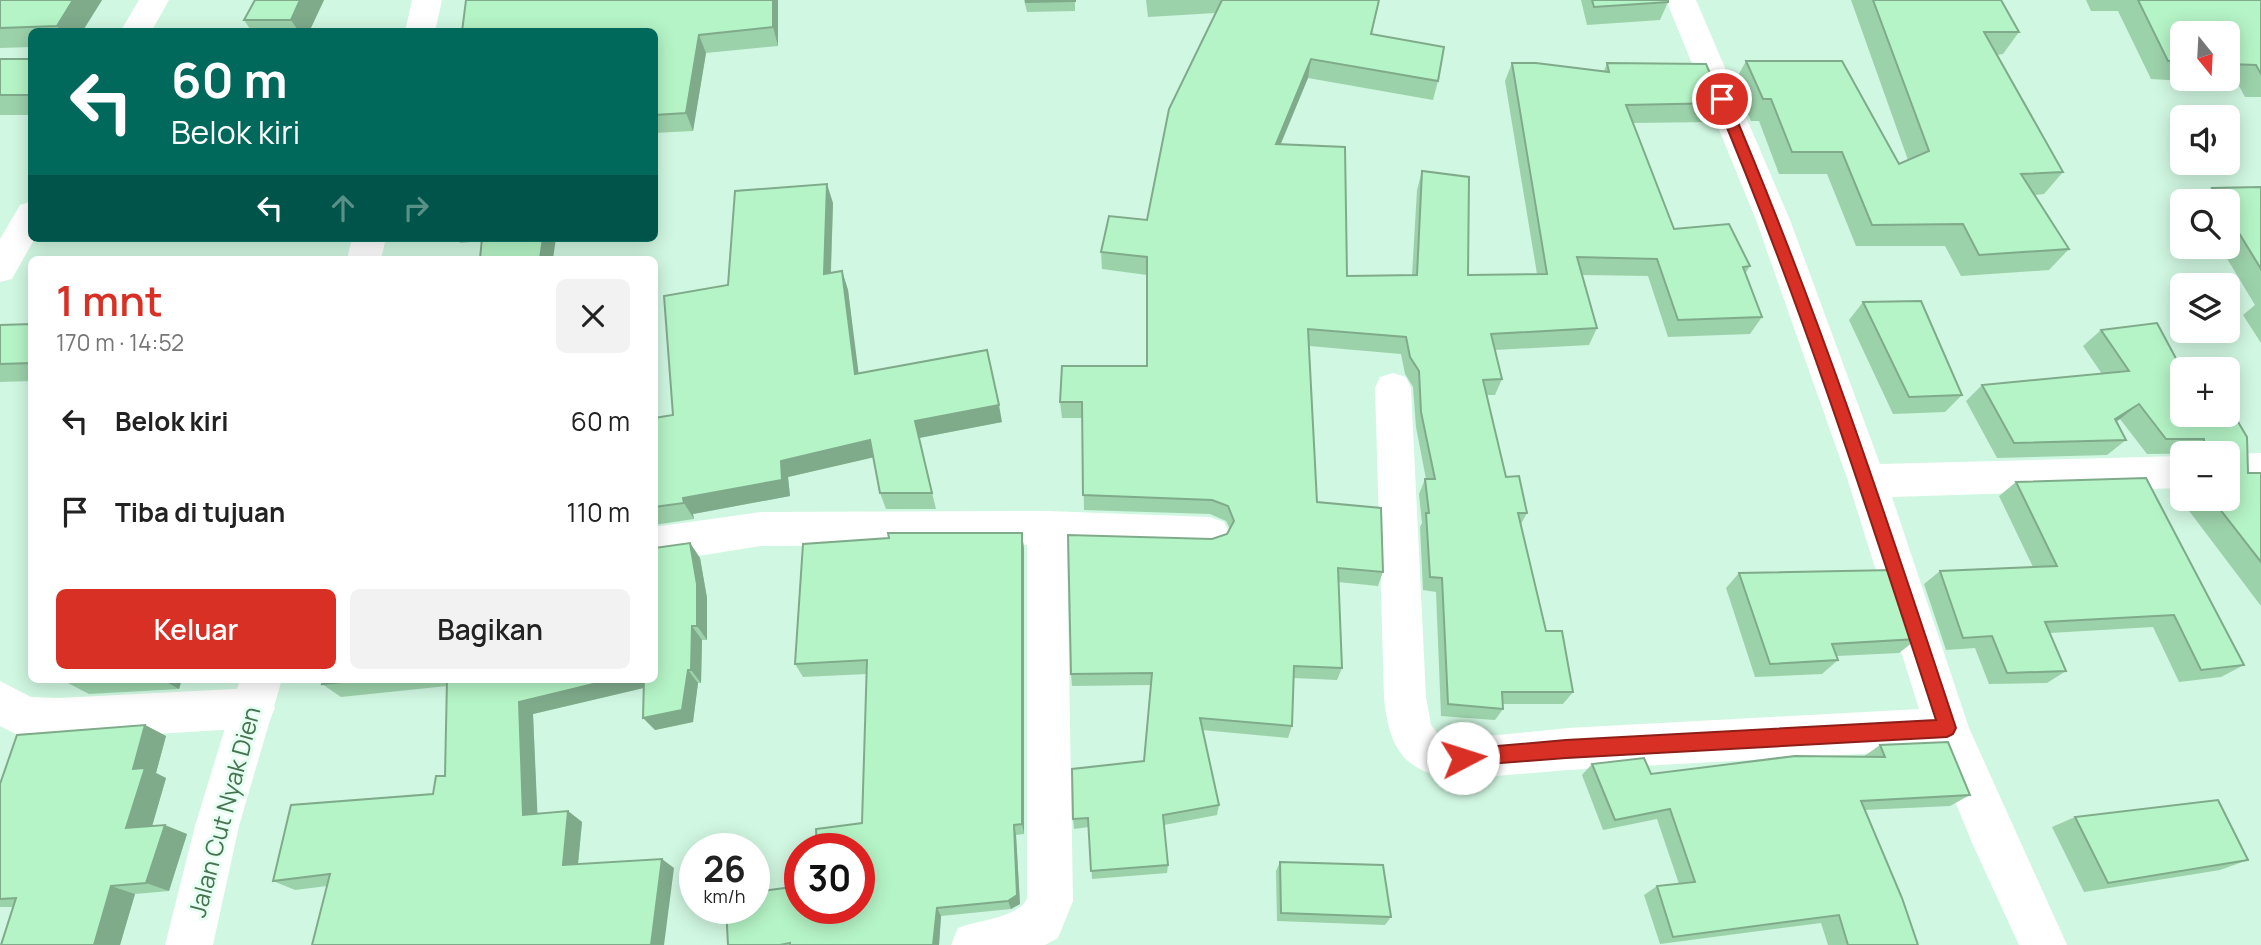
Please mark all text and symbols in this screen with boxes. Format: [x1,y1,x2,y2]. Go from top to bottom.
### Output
north arrow [2170,21,2240,91]
map controls [2170,21,2240,511]
text: 60 m [171,46,288,113]
icon: left [56,56,147,147]
pin [1692,69,1752,129]
icon: arrive [1703,80,1741,118]
button: sound [2170,105,2240,175]
text: Belok kiri [171,110,300,154]
icon: left [251,189,289,227]
icon: ahead [324,189,362,227]
icon: right [397,189,435,227]
button: search [2170,189,2240,259]
text: 1 mnt [56,271,163,329]
button: layers [2170,273,2240,343]
button: close [556,279,630,353]
text: 170 m · 14:52 [56,326,184,358]
button: + [2170,357,2240,427]
icon: left [56,402,94,440]
text: Belok kiri [115,403,229,439]
text: 60 m [571,403,630,439]
button: − [2170,441,2240,511]
icon: arrive [56,493,94,531]
text: Tiba di tujuan [115,494,285,530]
text: 110 m [567,494,630,530]
button: Keluar [56,589,336,669]
button: Bagikan [350,589,630,669]
street label: Jalan Cut Nyak Dien [180,703,268,920]
position arrow [1426,721,1500,795]
speed limit sign: 30 [784,833,875,924]
text: 26 [703,845,746,893]
text: km/h [704,884,745,908]

